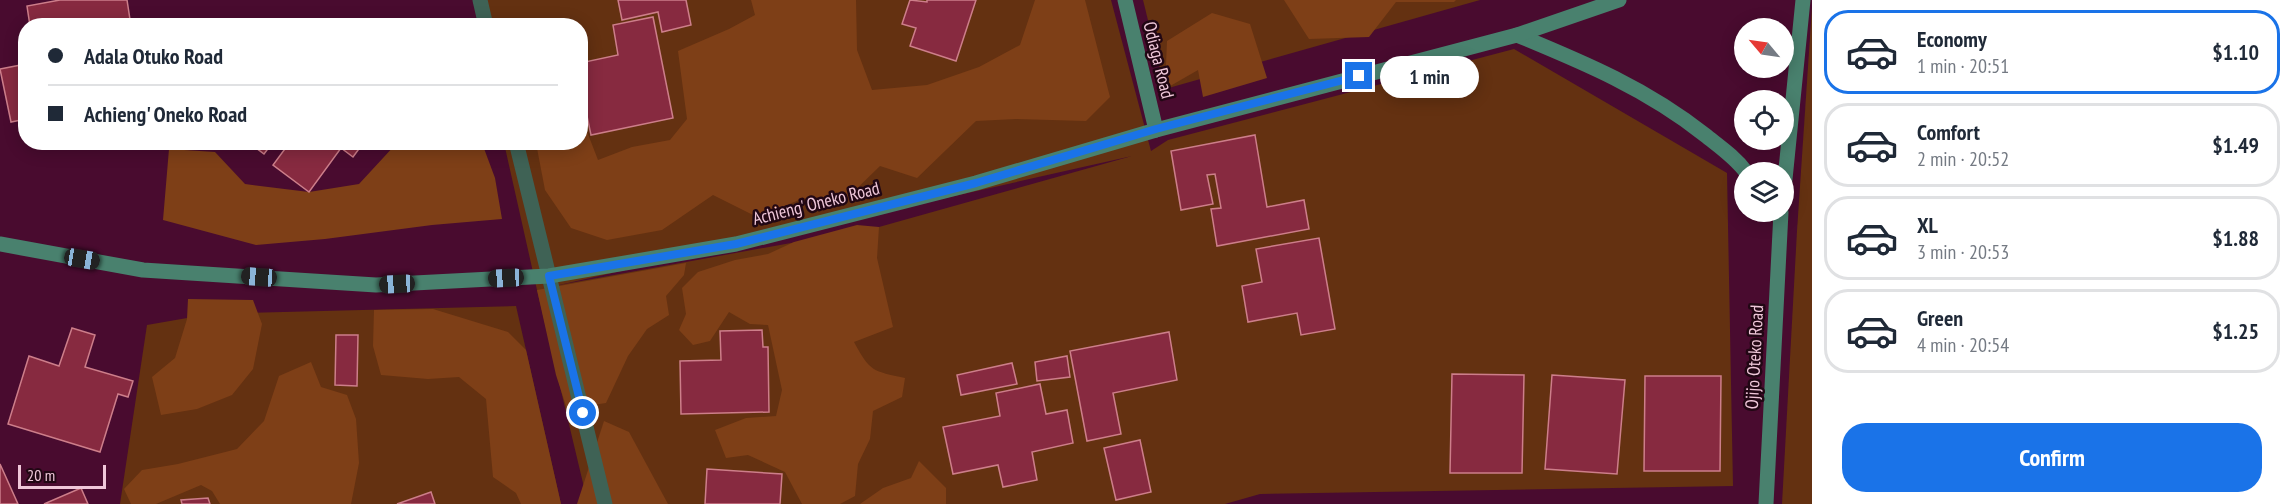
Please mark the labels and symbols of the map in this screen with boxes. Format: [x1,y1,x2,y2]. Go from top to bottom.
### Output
north arrow [1734,18,1794,78]
street label: Odiaga Road [1138,19,1180,101]
callout: 1 min [1380,55,1479,97]
route end [1345,62,1372,89]
street label: Achieng' Oneko Road [750,176,882,230]
car [63,247,101,271]
car [240,267,278,287]
car [488,268,524,288]
car [379,274,415,294]
street label: Ojijo Oteko Road [1740,304,1768,410]
route start [569,399,596,426]
scale bar [18,462,106,490]

